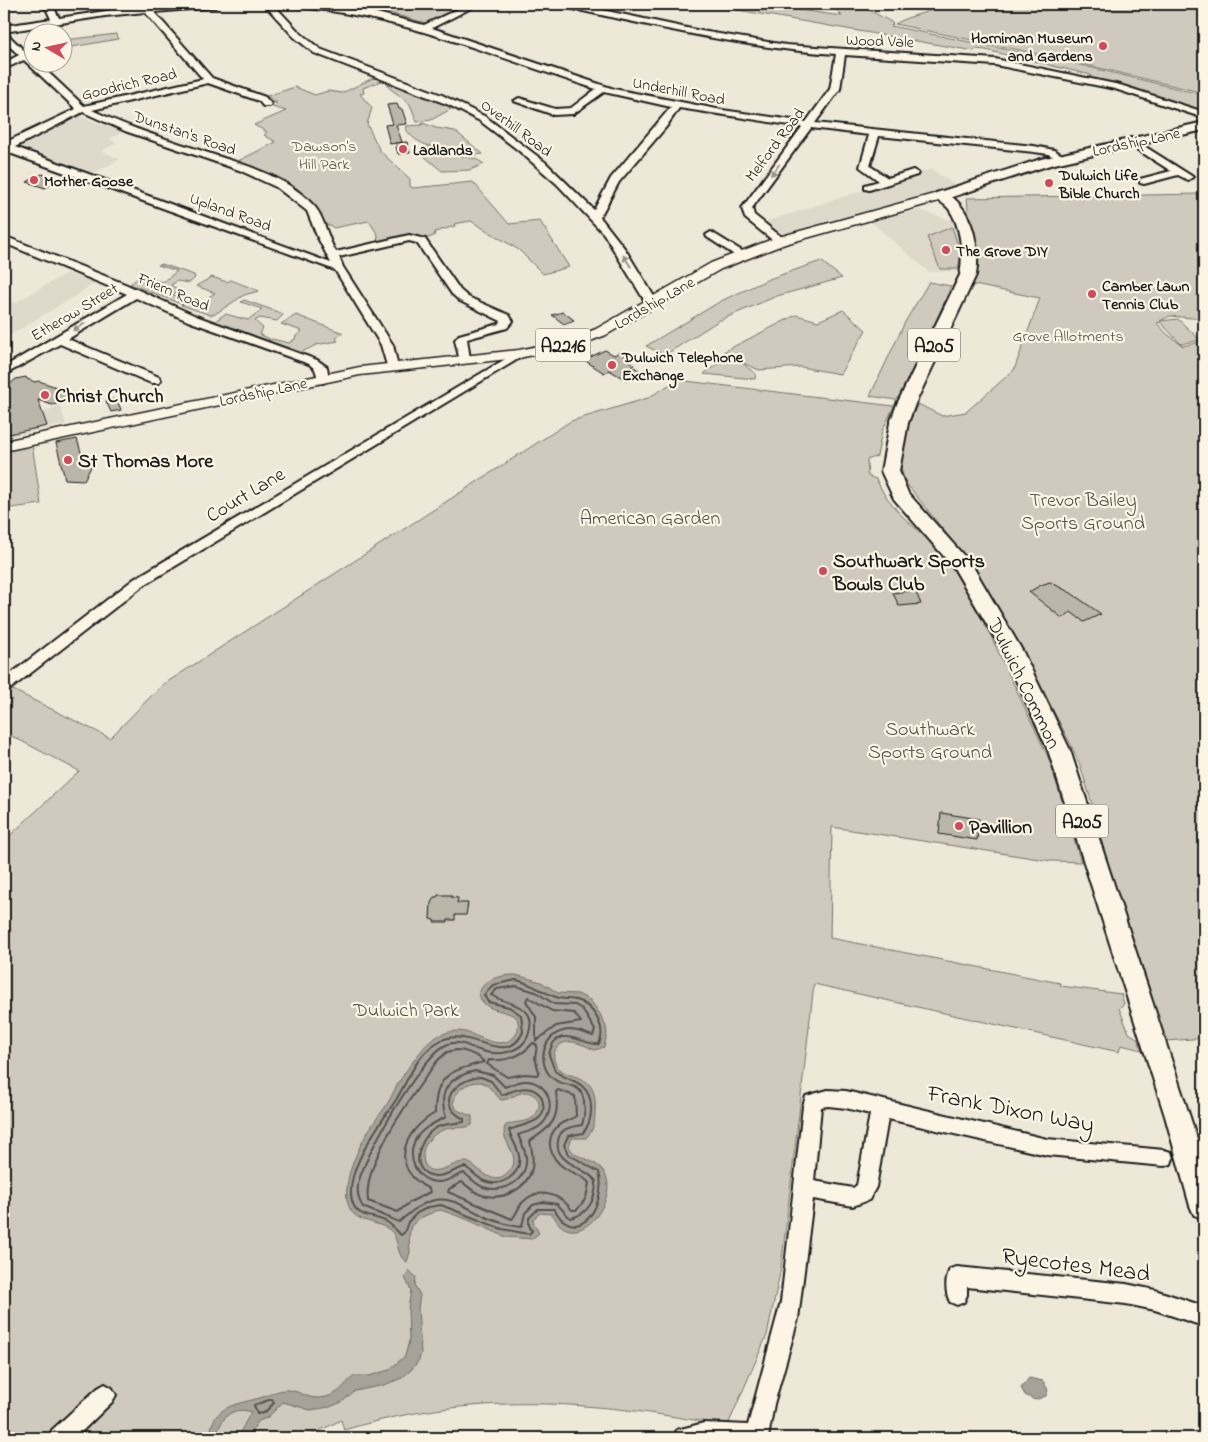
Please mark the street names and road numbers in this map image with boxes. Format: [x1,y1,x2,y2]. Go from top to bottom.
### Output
street label: Wood Vale [846,29,915,55]
street label: Goodrich Road [79,62,179,108]
street label: Underhill Road [630,71,727,113]
street label: Overhill Road [475,94,557,163]
street label: Melford Road [740,103,811,187]
street label: Dunstan's Road [129,105,239,163]
street label: Lordship Lane [1090,122,1183,164]
street label: Upland Road [186,187,275,239]
street label: Friern Road [133,267,213,319]
street label: Lordship Lane [610,271,700,336]
street label: Etherow Street [27,277,124,348]
road number: A2216 [536,328,590,362]
road number: A205 [908,328,960,362]
street label: Lordship Lane [217,372,310,414]
street label: Court Lane [201,461,291,531]
street label: Dulwich Common [978,613,1067,754]
road number: A205 [1056,804,1108,838]
street label: Frank Dixon Way [923,1077,1097,1145]
street label: Ryecotes Mead [999,1240,1152,1294]

